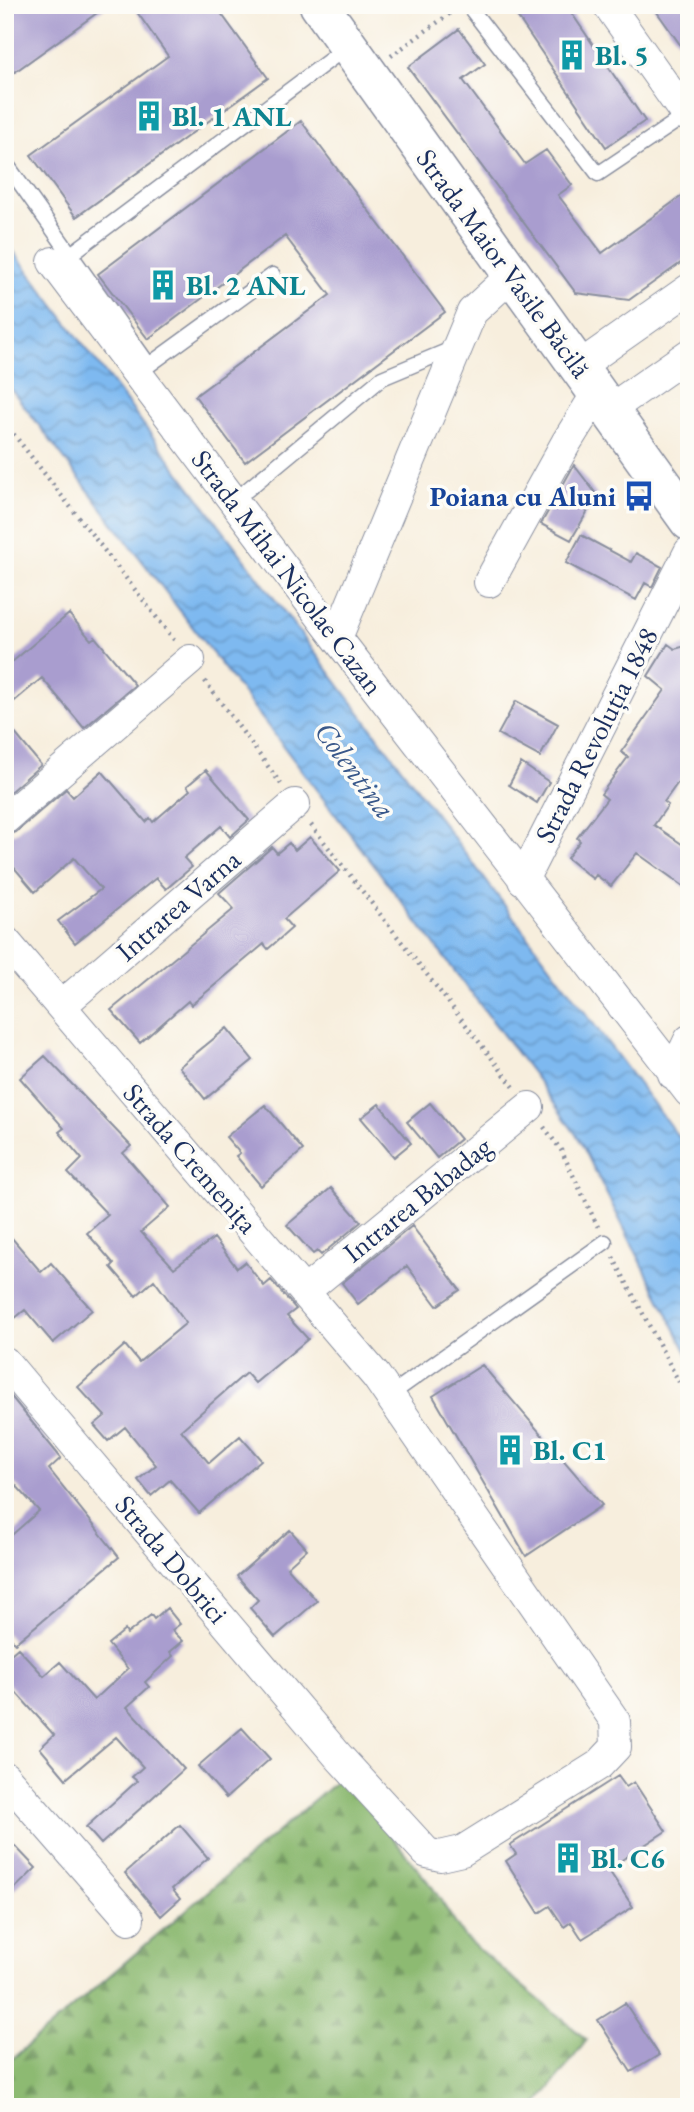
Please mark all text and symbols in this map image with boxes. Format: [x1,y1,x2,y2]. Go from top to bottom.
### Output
place label: Bl. 5 [595,37,649,73]
building icon: Bl. 5 [555,38,589,72]
place label: Bl. 1 ANL [172,98,292,134]
building icon: Bl. 1 ANL [132,99,166,133]
street label: Strada Maior Vasile Băcilă [409,141,600,385]
place label: Bl. 2 ANL [186,267,306,303]
building icon: Bl. 2 ANL [146,268,180,302]
street label: Strada Mihai Nicolae Cazan [184,442,392,702]
place label: Poiana cu Aluni [429,478,616,514]
bus stop icon: Poiana cu Aluni [622,479,656,513]
street label: Strada Revoluția 1848 [526,621,666,849]
water label: Colentina [306,713,405,826]
street label: Intrarea Varna [108,841,248,969]
street label: Strada Cremenița [116,1075,267,1241]
street label: Intrarea Babadag [335,1128,499,1270]
place label: Bl. C1 [533,1432,607,1468]
building icon: Bl. C1 [493,1433,527,1467]
street label: Strada Dobrici [108,1487,236,1631]
place label: Bl. C6 [591,1840,665,1876]
building icon: Bl. C6 [551,1841,585,1875]

